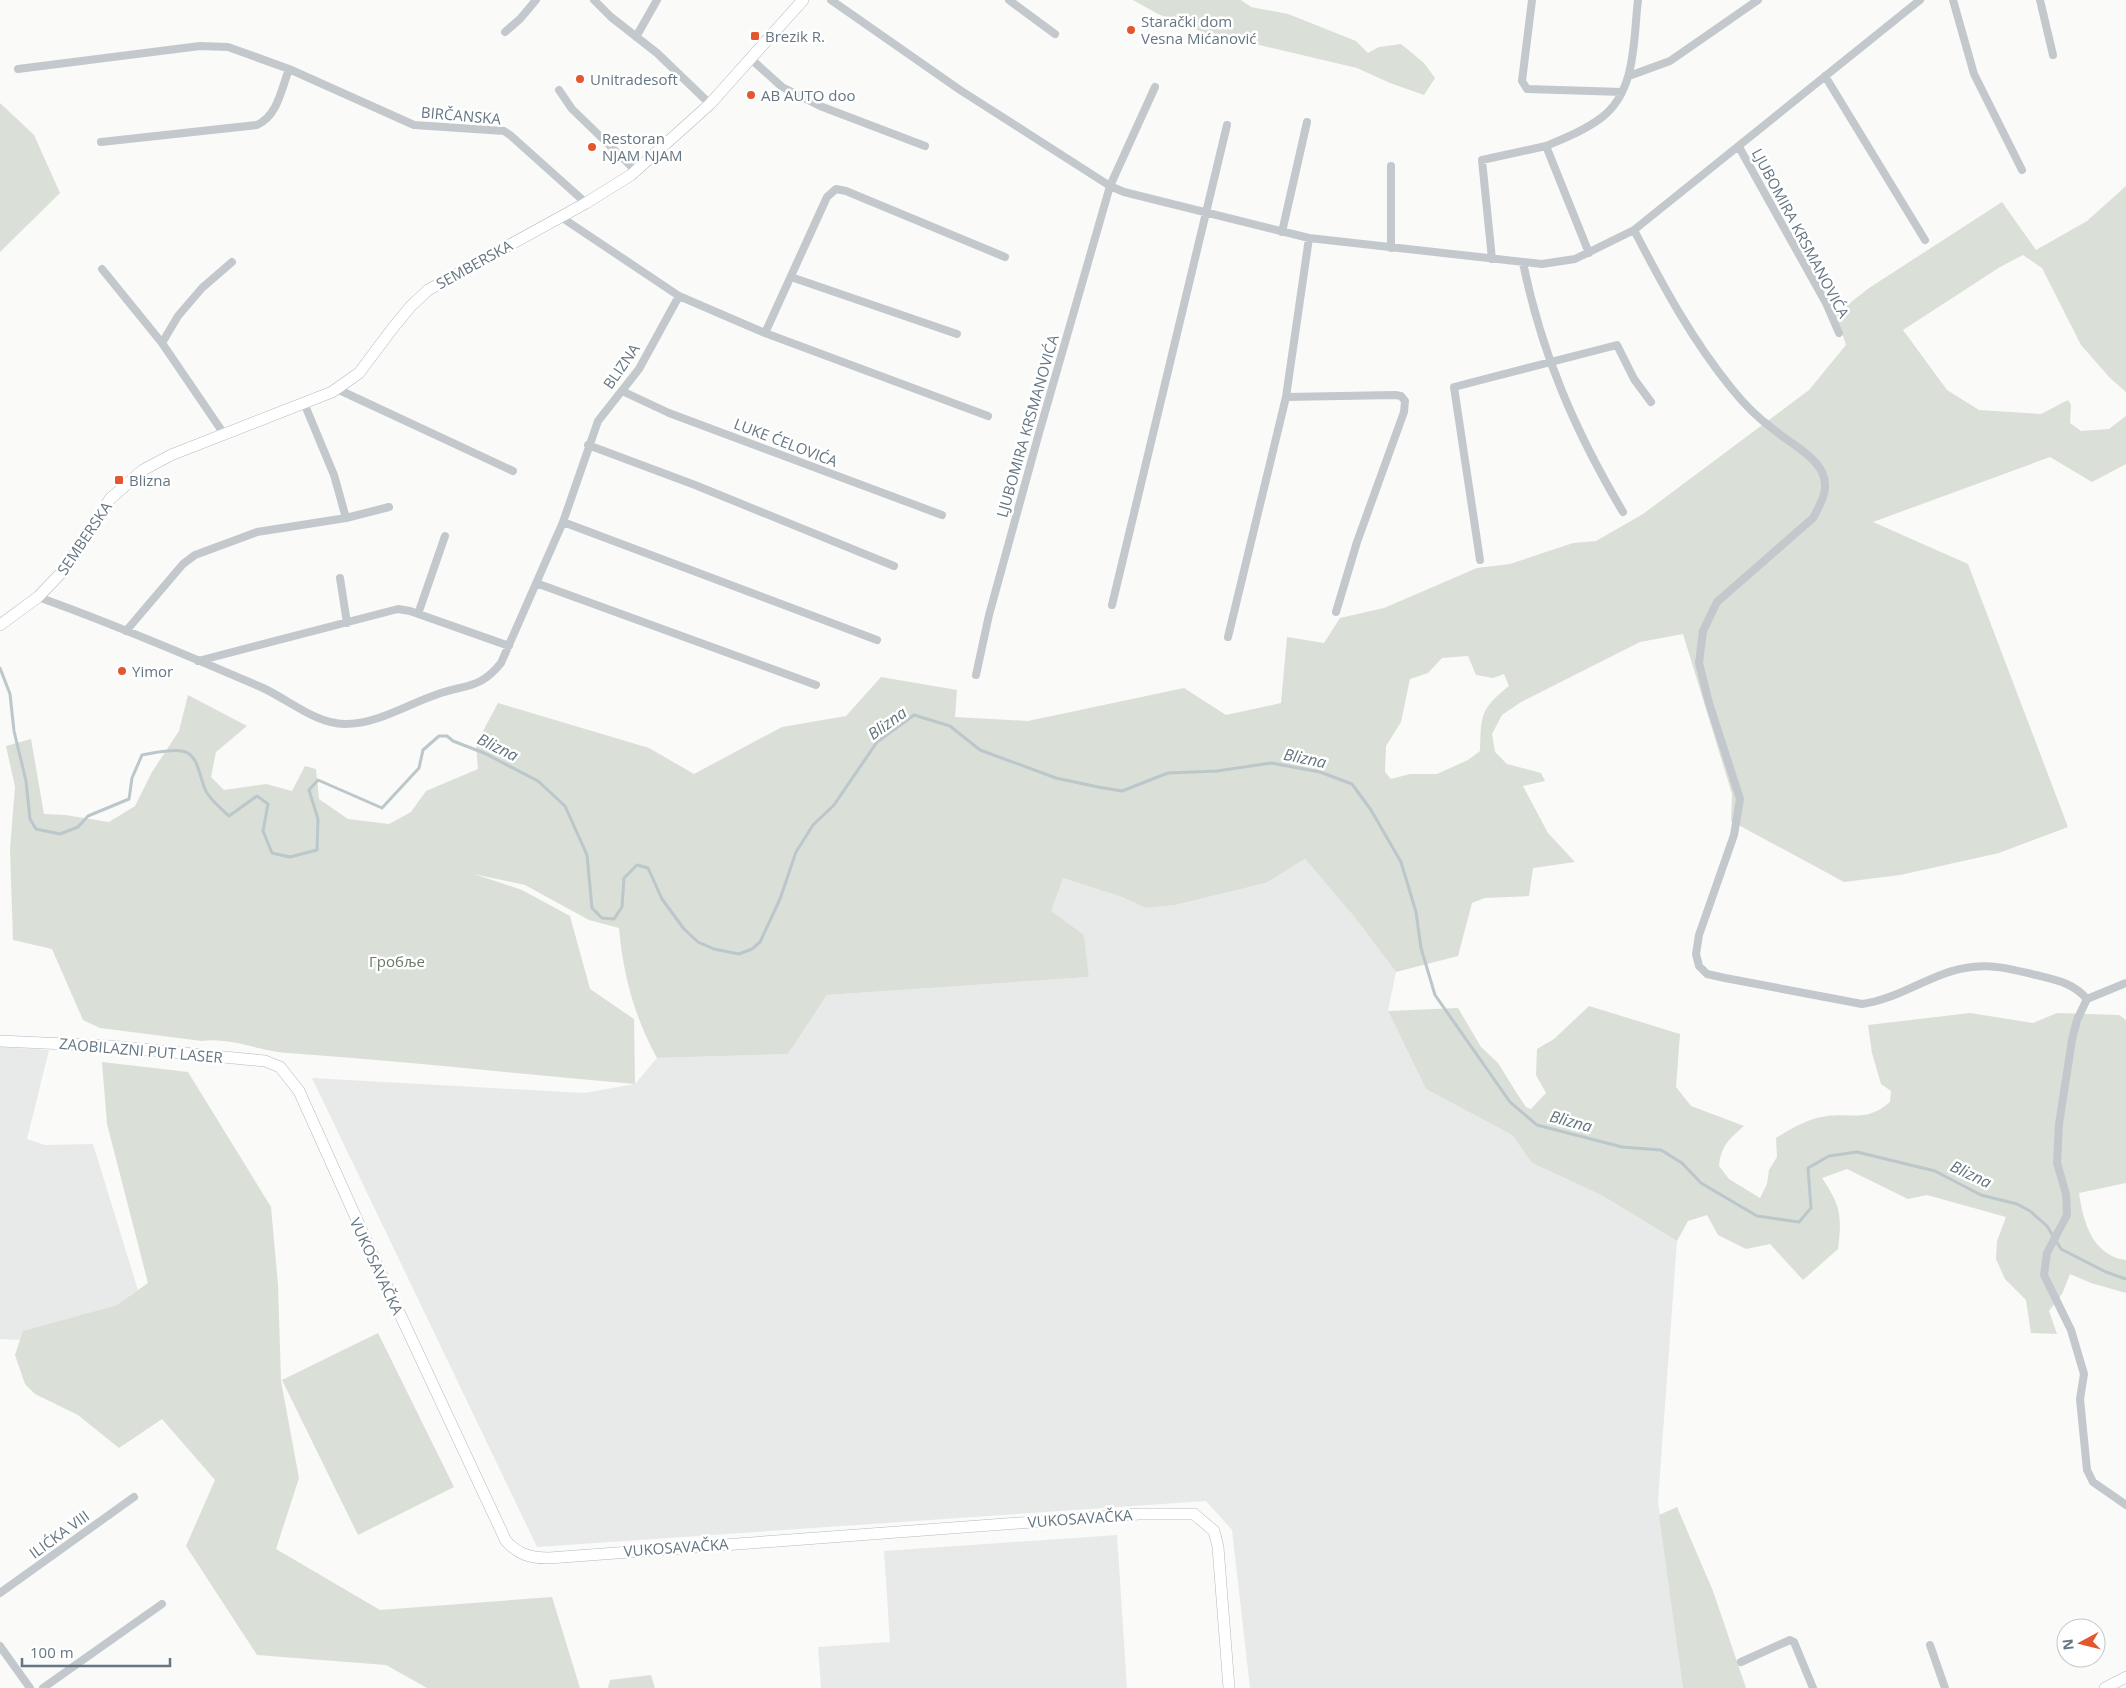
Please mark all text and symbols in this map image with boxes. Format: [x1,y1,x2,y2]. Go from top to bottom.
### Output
place label: Starački dom Vesna Mićanović [1141,11,1256,48]
marker: Starački dom Vesna Mićanović [1125,24,1137,36]
place label: Brezik R. [765,26,825,46]
marker: Brezik R. [749,30,761,42]
place label: Unitradesoft [590,69,678,89]
marker: Unitradesoft [574,73,586,85]
place label: AB AUTO doo [761,85,856,105]
marker: AB AUTO doo [745,89,757,101]
street label: BIRČANSKA [420,102,502,129]
place label: Restoran NJAM NJAM [602,128,683,165]
marker: Restoran NJAM NJAM [586,141,598,153]
street label: LJUBOMIRA KRSMANOVIĆA [1748,145,1854,322]
street label: SEMBERSKA [432,235,516,293]
street label: LJUBOMIRA KRSMANOVIĆA [991,332,1063,520]
street label: BLIZNA [598,339,644,393]
street label: LUKE ĆELOVIĆA [731,413,841,471]
place label: Blizna [129,470,171,490]
marker: Blizna [113,474,125,486]
street label: SEMBERSKA [52,497,116,579]
place label: Yimor [132,661,173,681]
marker: Yimor [116,665,128,677]
water label: Blizna [863,701,911,745]
water label: Blizna [474,728,522,766]
water label: Blizna [1282,743,1328,773]
park label: Гробље [369,951,425,971]
street label: ZAOBILAZNI PUT LASER [58,1033,224,1067]
water label: Blizna [1547,1105,1595,1137]
water label: Blizna [1947,1155,1995,1193]
street label: VUKOSAVAČKA [346,1214,408,1318]
street label: VUKOSAVAČKA [1027,1504,1134,1532]
street label: ILIĆKA VIII [25,1505,93,1563]
street label: VUKOSAVAČKA [623,1533,730,1561]
north arrow [2056,1618,2106,1668]
scale bar [22,1636,170,1668]
text: N [2057,1638,2078,1651]
text: 100 m [30,1642,74,1662]

